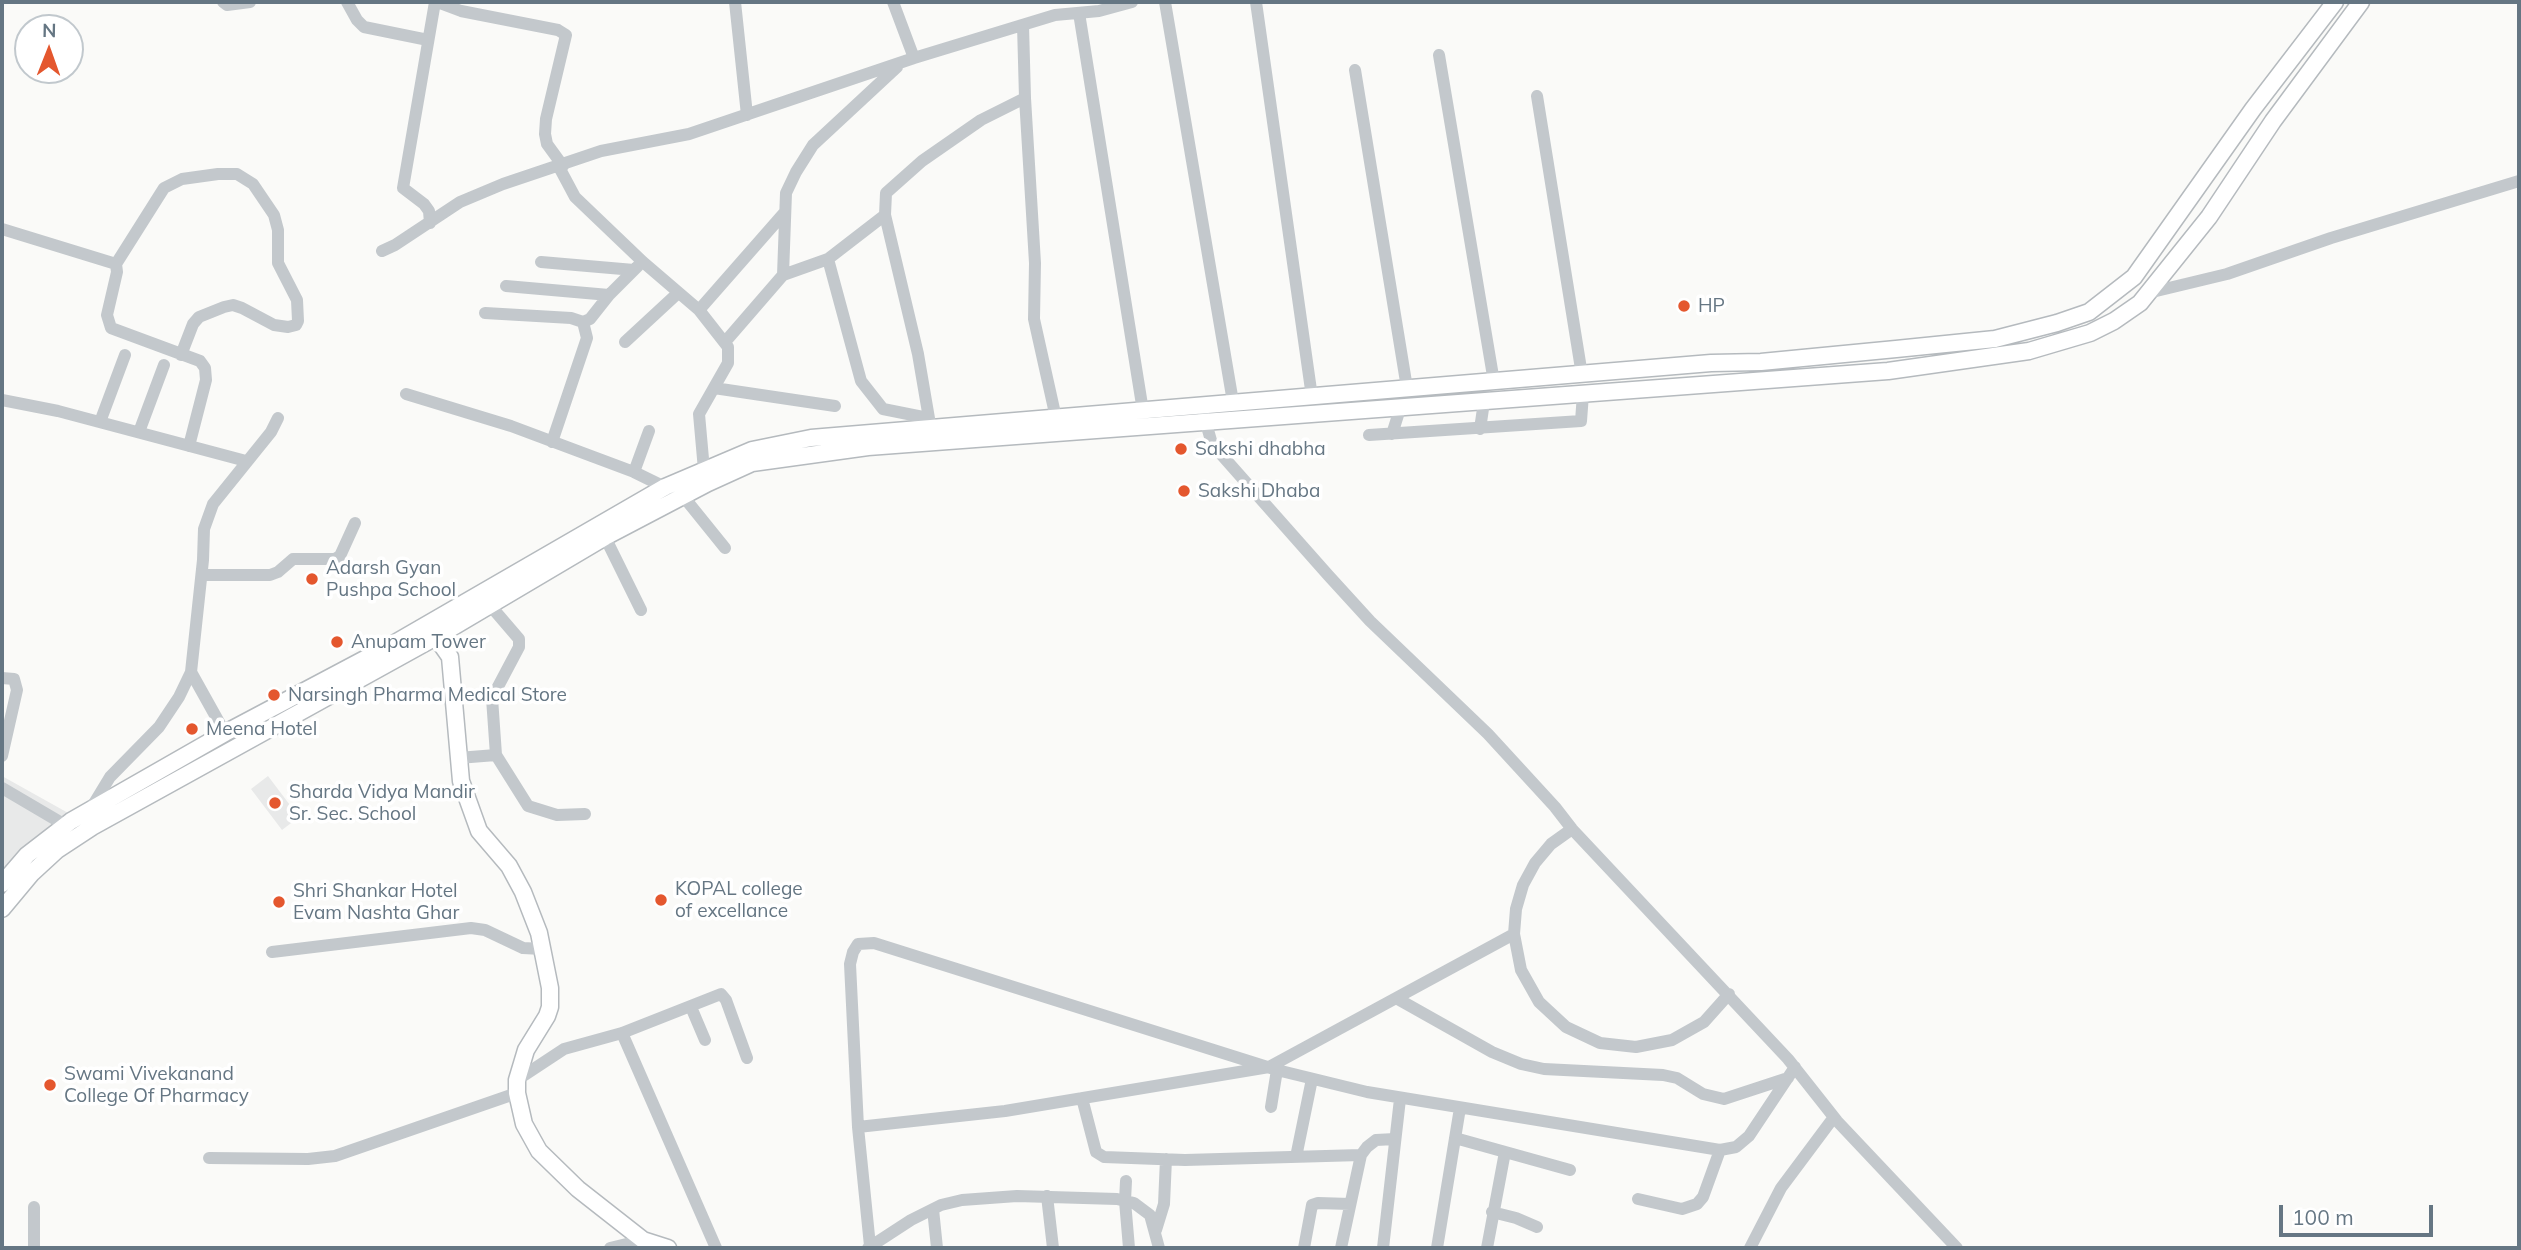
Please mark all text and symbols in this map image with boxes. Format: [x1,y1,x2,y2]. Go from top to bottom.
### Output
north arrow [14,14,84,84]
text: N [42,18,57,42]
place label: HP [1698,295,1725,317]
marker: HP [1676,298,1692,314]
place label: Sakshi dhabha [1195,438,1326,460]
marker: Sakshi dhabha [1173,441,1189,457]
place label: Sakshi Dhaba [1198,480,1320,502]
marker: Sakshi Dhaba [1176,483,1192,499]
place label: Adarsh Gyan Pushpa School [326,557,456,601]
marker: Adarsh Gyan Pushpa School [304,571,320,587]
place label: Anupam Tower [351,631,486,653]
marker: Anupam Tower [329,634,345,650]
place label: Narsingh Pharma Medical Store [288,684,567,706]
marker: Narsingh Pharma Medical Store [266,687,282,703]
place label: Meena Hotel [206,718,317,740]
marker: Meena Hotel [184,721,200,737]
place label: Sharda Vidya Mandir Sr. Sec. School [289,781,475,825]
marker: Sharda Vidya Mandir Sr. Sec. School [267,795,283,811]
place label: KOPAL college of excellance [675,878,803,922]
place label: Shri Shankar Hotel Evam Nashta Ghar [293,880,459,924]
marker: KOPAL college of excellance [653,892,669,908]
marker: Shri Shankar Hotel Evam Nashta Ghar [271,894,287,910]
place label: Swami Vivekanand College Of Pharmacy [64,1063,249,1107]
marker: Swami Vivekanand College Of Pharmacy [42,1077,58,1093]
scale bar [2283,1190,2437,1234]
text: 100 m [2292,1204,2354,1230]

